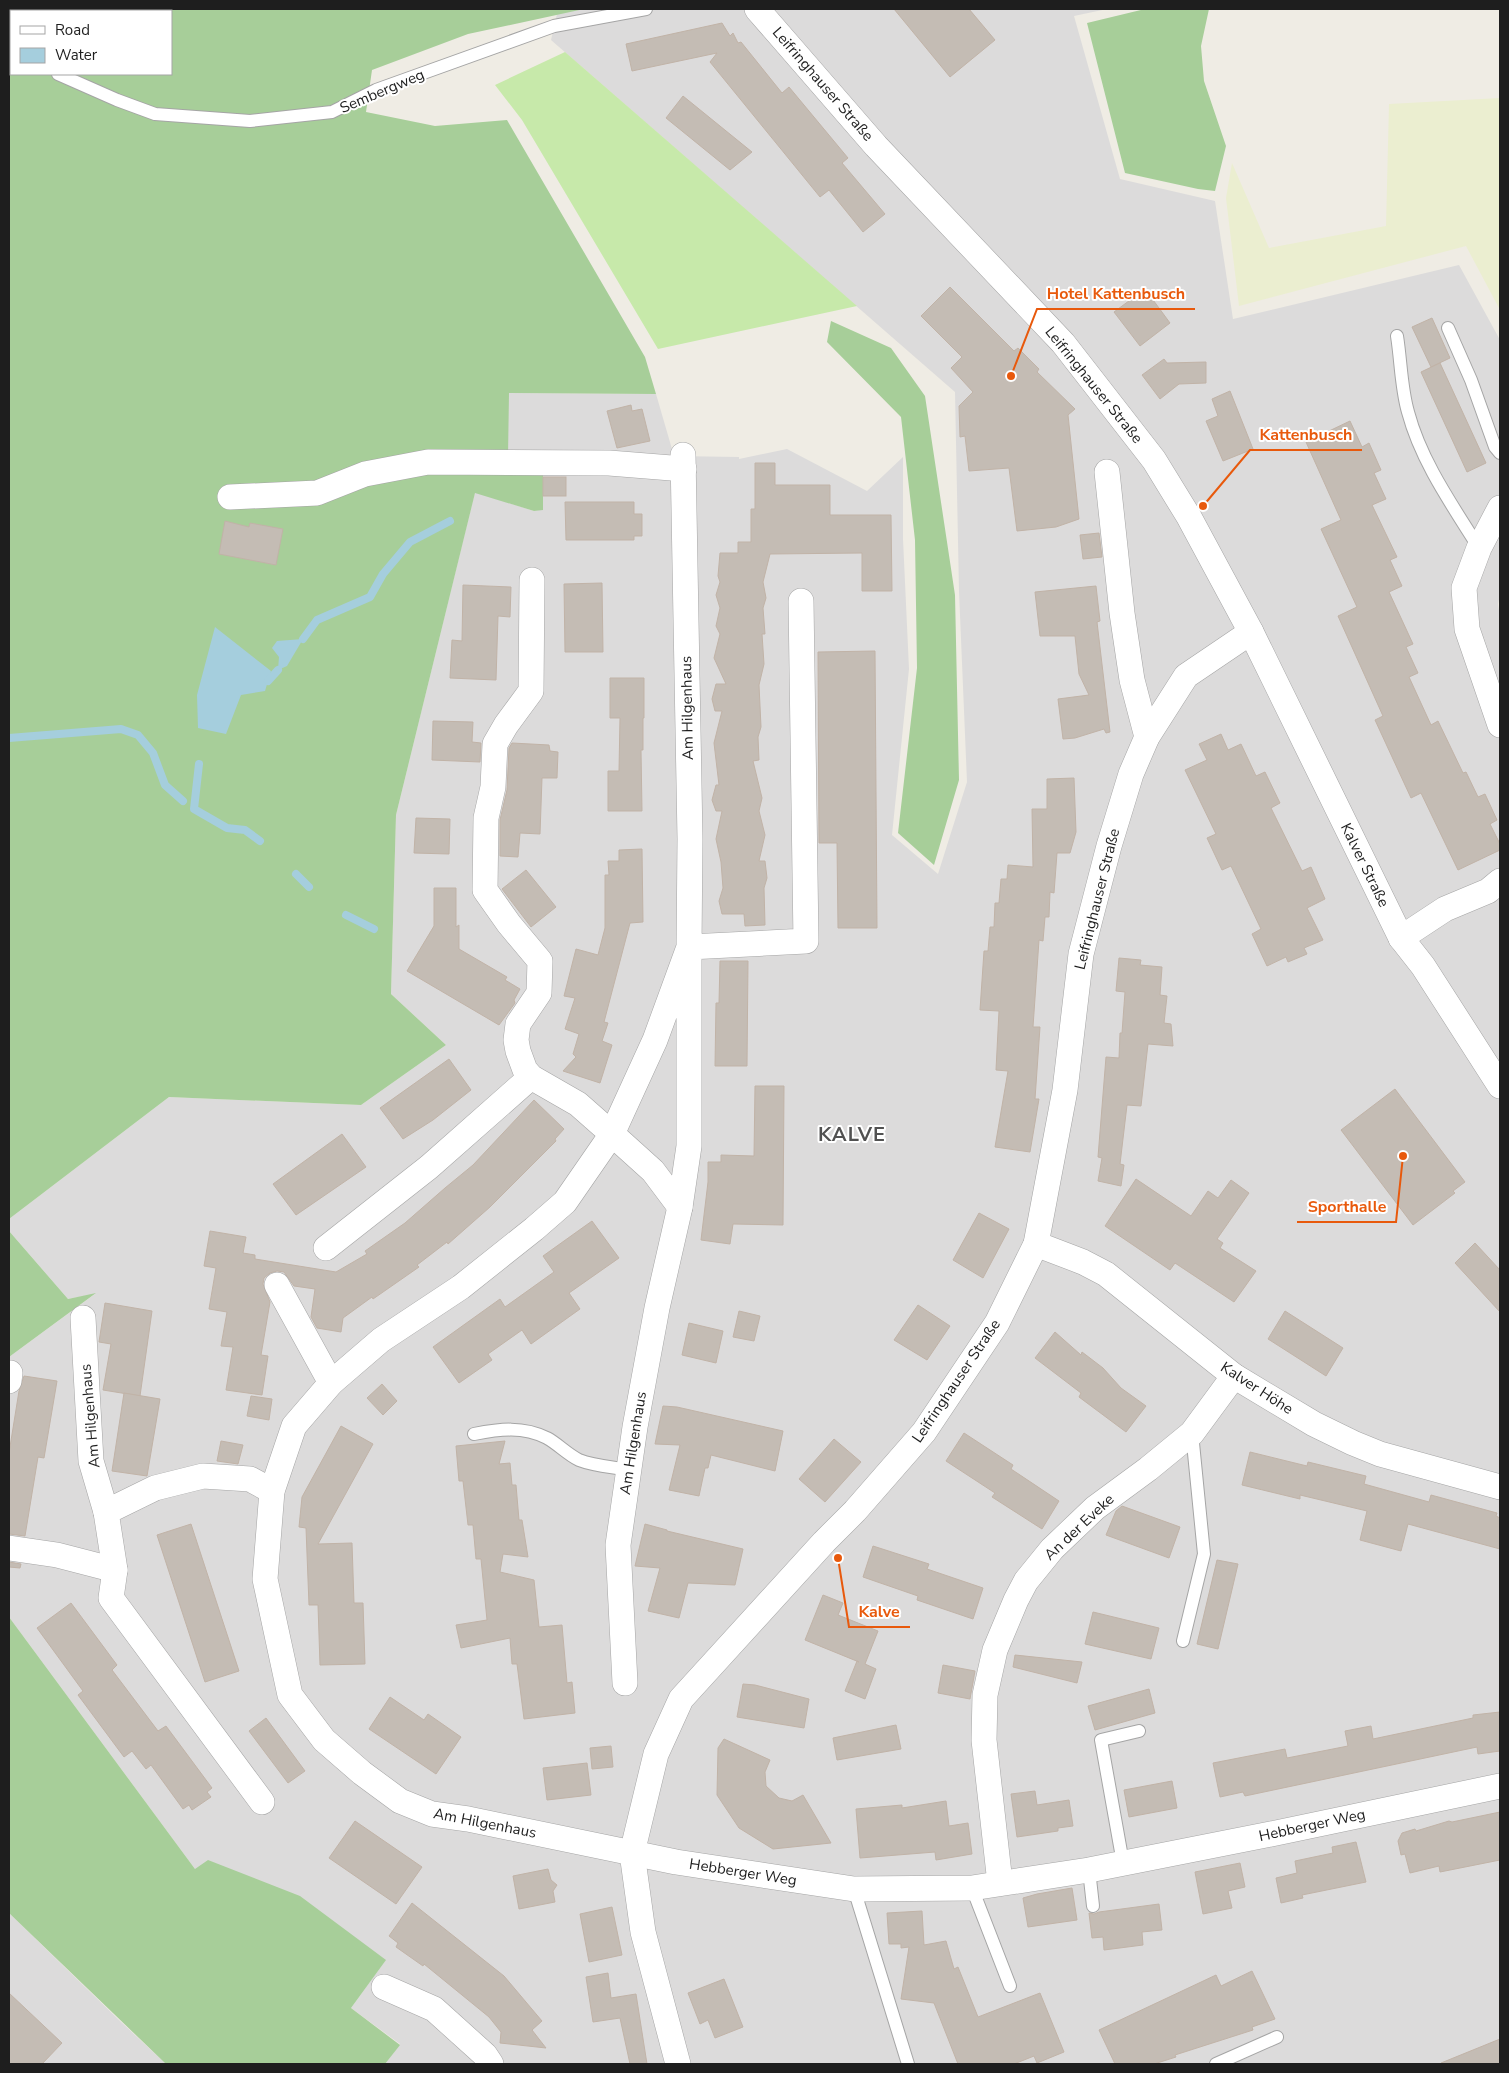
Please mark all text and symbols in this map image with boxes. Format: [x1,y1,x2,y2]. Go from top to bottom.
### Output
legend [10,10,172,75]
text: Road [55,20,90,40]
street label: Leifringhauser Straße [768,23,878,145]
text: Water [55,45,98,65]
street label: Sembergweg [337,64,427,118]
callout: Hotel Kattenbusch [1037,278,1195,309]
text: Hotel Kattenbusch [1047,283,1185,305]
street label: Leifringhauser Straße [1041,322,1147,448]
callout: Kattenbusch [1250,419,1362,450]
text: Kattenbusch [1260,424,1352,446]
street label: Am Hilgenhaus [676,656,698,760]
street label: Kalver Straße [1336,820,1394,910]
street label: Leifringhauser Straße [1070,826,1124,972]
district label: KALVE [818,1121,886,1148]
callout: Sporthalle [1297,1191,1396,1222]
text: Sporthalle [1308,1196,1387,1218]
street label: Leifringhauser Straße [907,1315,1005,1447]
street label: Kalver Höhe [1217,1357,1297,1419]
street label: Am Hilgenhaus [75,1363,105,1469]
street label: Am Hilgenhaus [615,1390,651,1496]
street label: An der Eveke [1040,1489,1118,1565]
callout: Kalve [849,1596,910,1627]
text: Kalve [858,1601,900,1623]
street label: Am Hilgenhaus [432,1803,538,1843]
street label: Hebberger Weg [1257,1804,1367,1846]
street label: Hebberger Weg [688,1854,798,1890]

